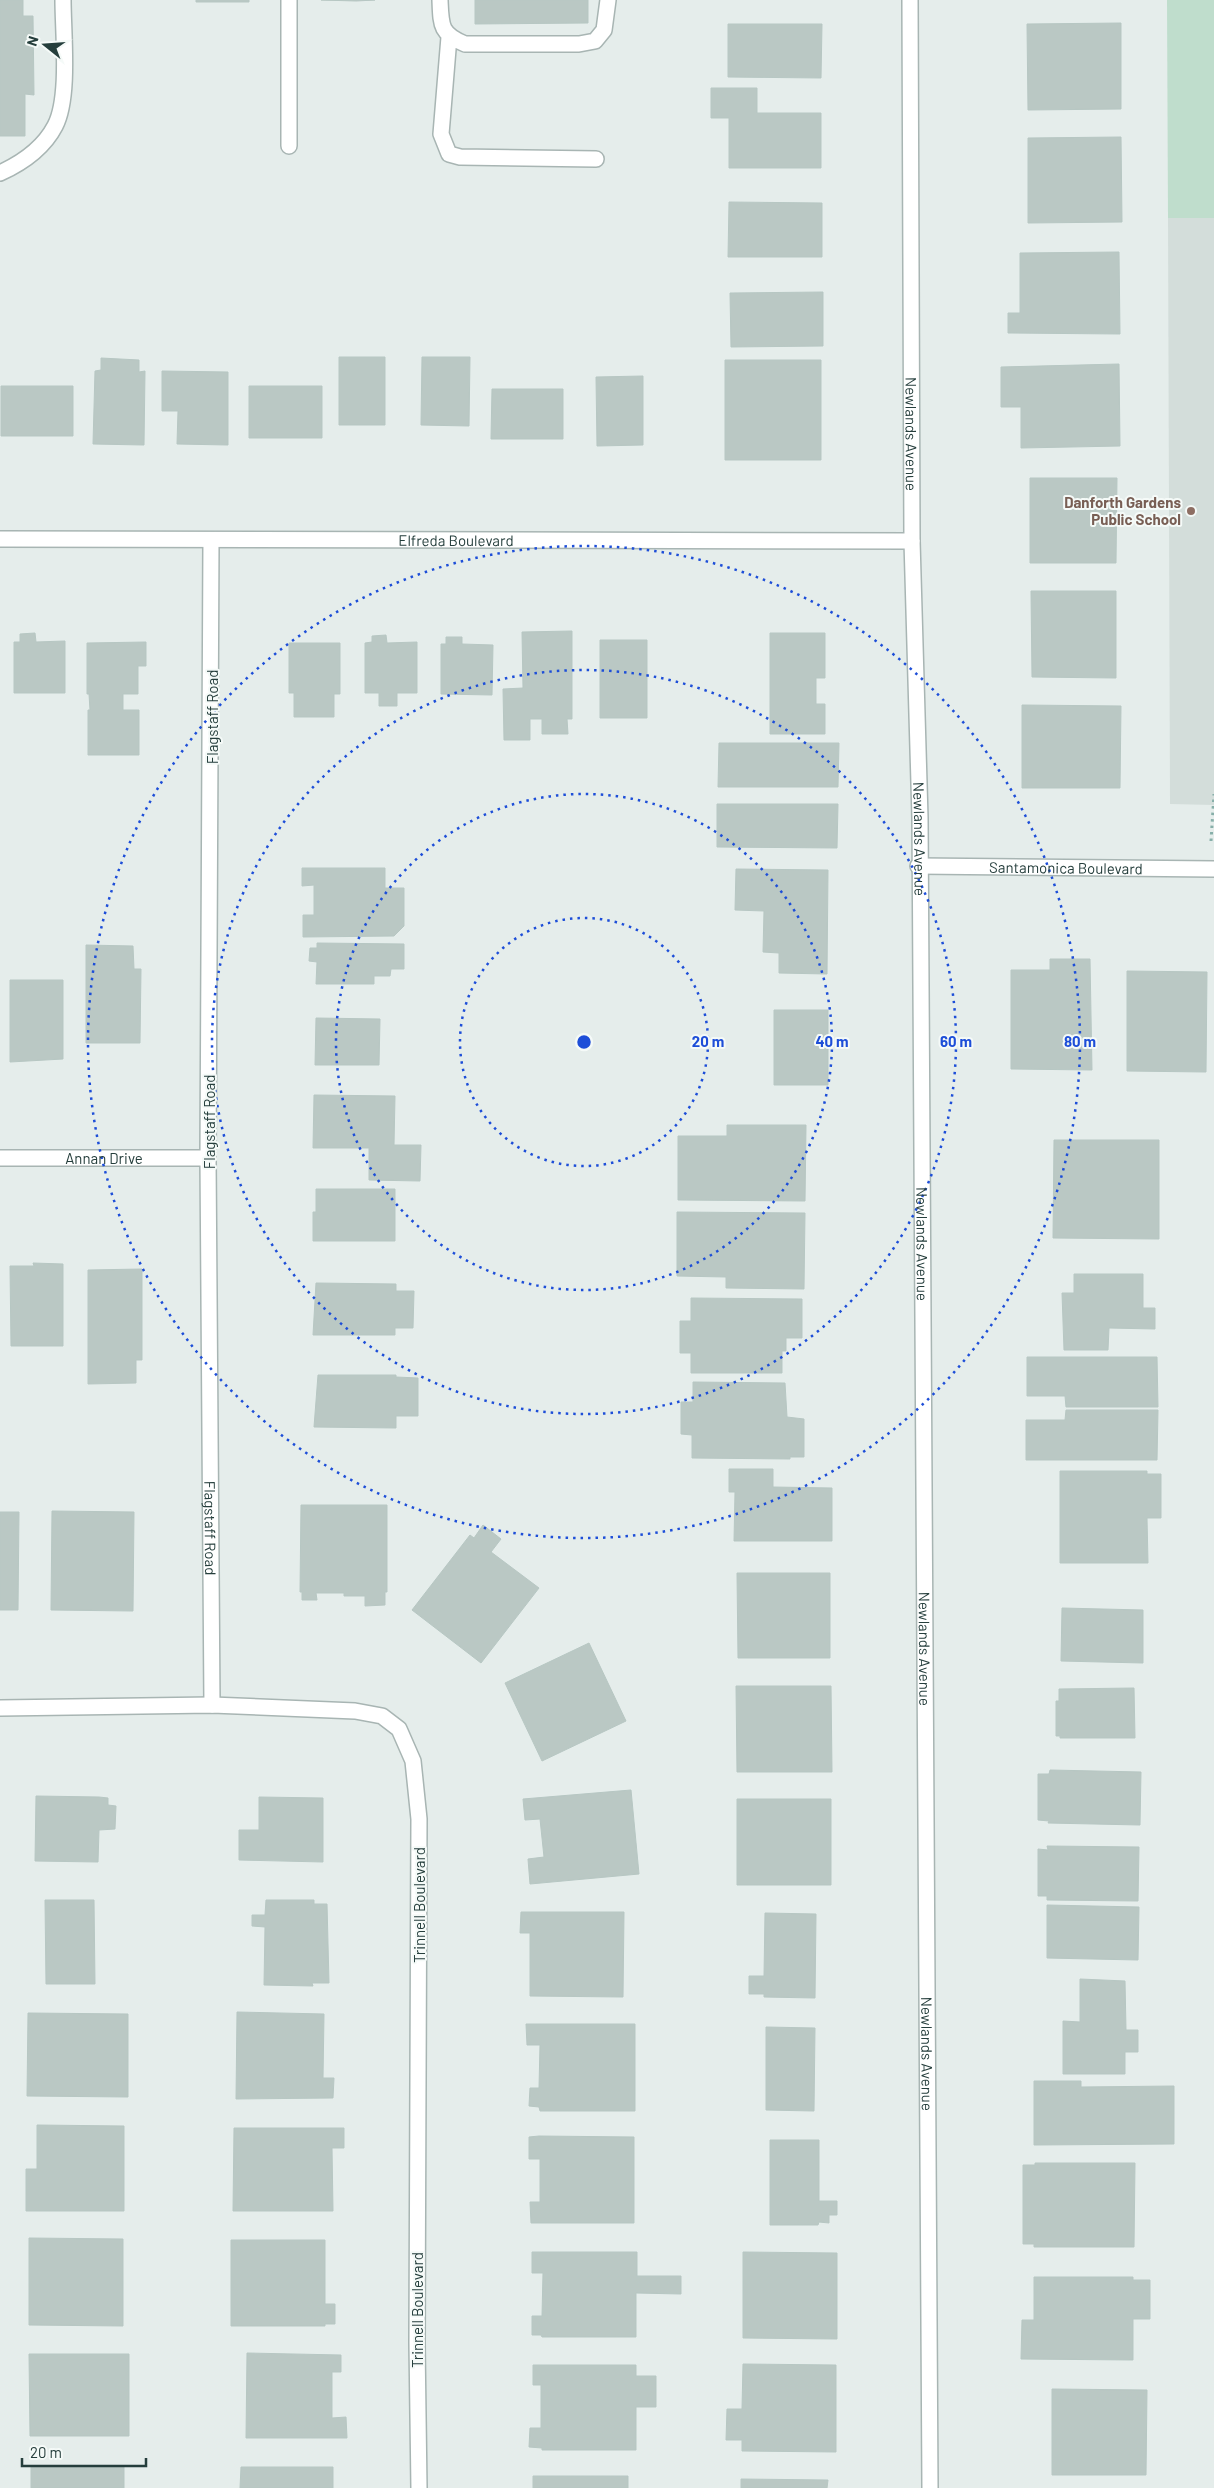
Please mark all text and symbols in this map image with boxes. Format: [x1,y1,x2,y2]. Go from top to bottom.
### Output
north arrow [20,20,70,70]
text: N [23,34,42,48]
street label: Newlands Avenue [902,377,921,491]
place label: Danforth Gardens Public School [1064,493,1181,528]
marker: Danforth Gardens Public School [1185,505,1197,517]
street label: Elfreda Boulevard [398,531,514,549]
street label: Flagstaff Road [203,670,221,764]
street label: Newlands Avenue [910,782,929,896]
street label: Santamonica Boulevard [989,858,1143,877]
text: 20 m [692,1032,724,1050]
text: 40 m [815,1032,849,1050]
text: 60 m [940,1032,972,1050]
text: 80 m [1064,1032,1096,1050]
centre of rings [575,1033,593,1051]
street label: Flagstaff Road [200,1075,218,1169]
street label: Annan Drive [65,1149,143,1167]
street label: Newlands Avenue [913,1187,932,1301]
street label: Flagstaff Road [201,1481,220,1575]
street label: Newlands Avenue [916,1592,934,1706]
street label: Trinnell Boulevard [410,1847,428,1963]
street label: Newlands Avenue [918,1997,937,2111]
street label: Trinnell Boulevard [408,2252,426,2368]
scale bar [22,2436,146,2468]
text: 20 m [30,2443,62,2461]

